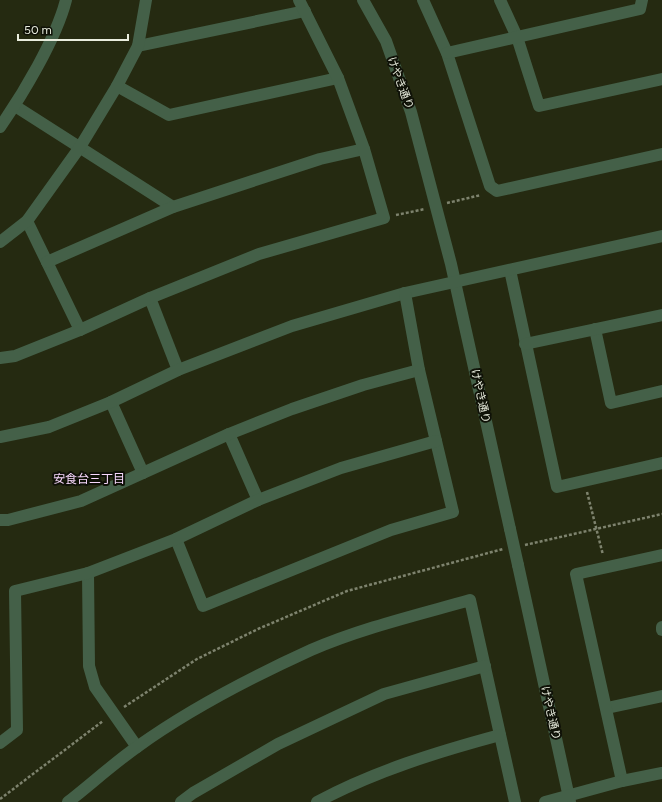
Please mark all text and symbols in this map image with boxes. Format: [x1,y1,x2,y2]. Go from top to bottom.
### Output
scale bar [18,16,128,42]
text: 50 m [24,23,52,37]
street label: けやき通り [385,55,416,111]
street label: けやき通り [468,368,493,424]
district label: 安食台三丁目 [53,472,125,486]
street label: けやき通り [538,685,563,741]

